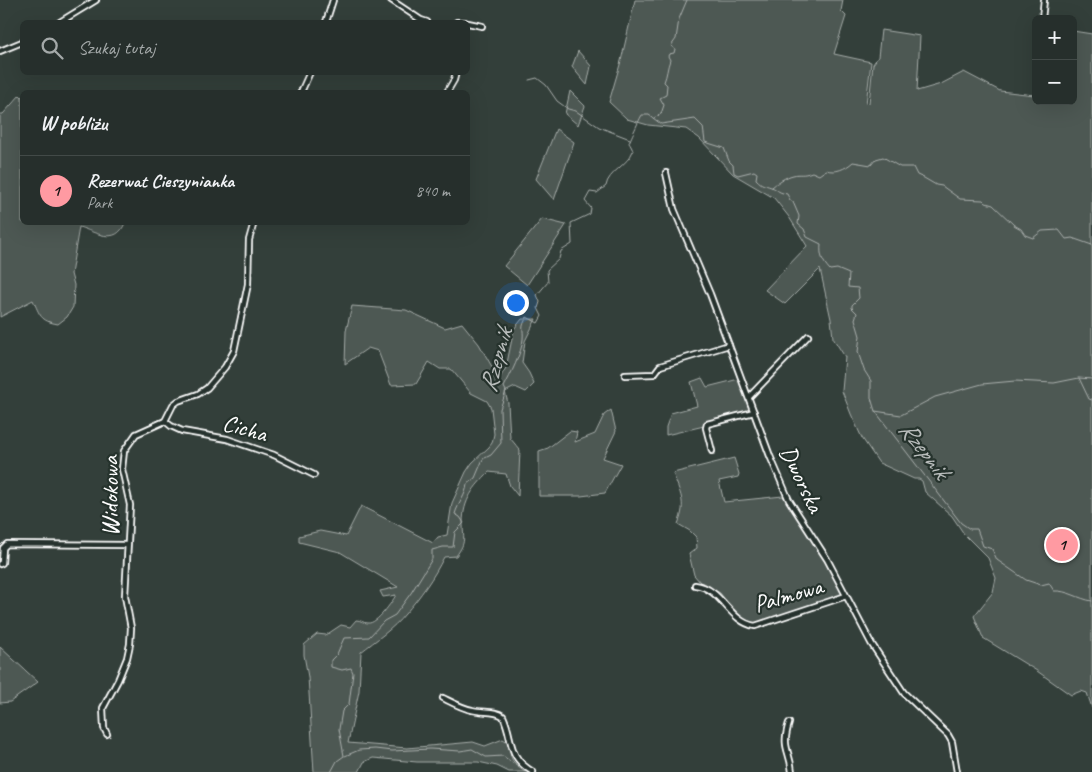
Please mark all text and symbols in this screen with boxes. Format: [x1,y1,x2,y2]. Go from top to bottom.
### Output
map controls [1032,15,1077,105]
button: + [1032,15,1077,60]
search box [20,20,470,75]
icon: search [38,34,66,62]
text: Szukaj tutaj [78,36,155,60]
button: − [1032,60,1077,105]
text: W pobliżu [40,110,107,136]
text: Rezerwat Cieszynianka [87,169,234,193]
text: 1 [52,181,60,201]
text: 840 m [416,181,450,201]
text: Park [87,193,112,213]
your location [503,290,529,316]
water label: Rzepnik [472,320,521,396]
street label: Cicha [219,407,272,449]
water label: Rzepnik [892,414,960,489]
street label: Dworska [773,441,832,518]
street label: Widokowa [95,454,125,536]
pin: 1 [1046,526,1078,564]
street label: Palmowa [750,570,828,619]

